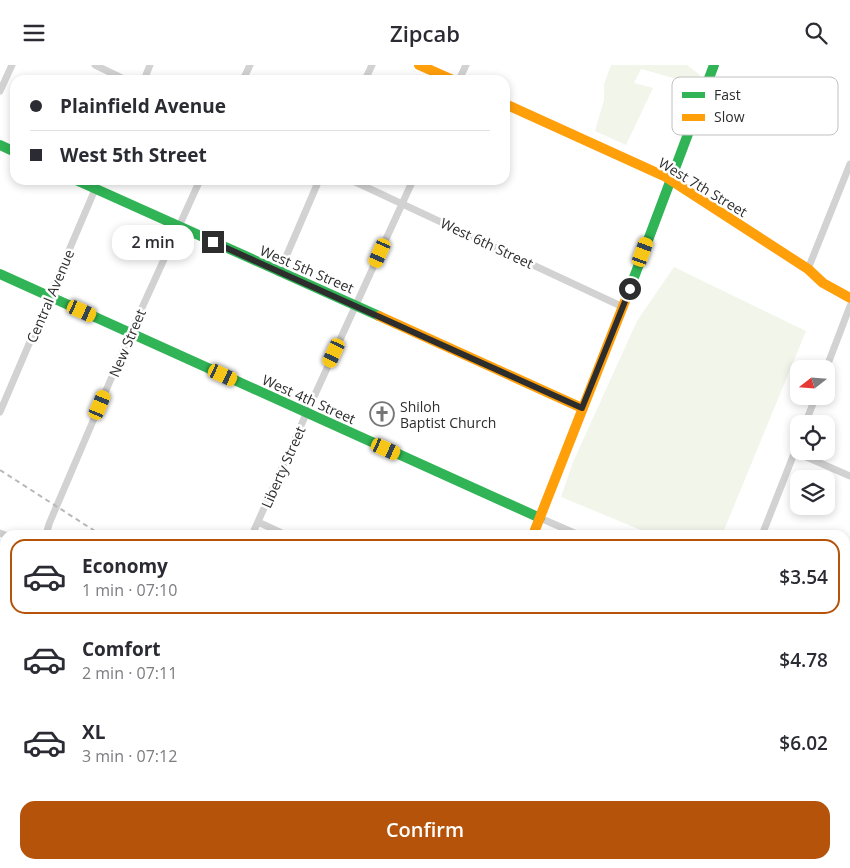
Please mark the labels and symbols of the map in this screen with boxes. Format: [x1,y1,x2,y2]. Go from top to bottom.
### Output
legend [672,77,838,135]
text: Fast [714,85,741,104]
text: Slow [714,107,745,126]
street label: West 7th Street [655,153,751,221]
street label: West 6th Street [437,213,537,273]
callout: 2 min [113,225,196,259]
route end [202,231,224,253]
car [630,235,655,269]
car [367,236,392,270]
street label: West 5th Street [257,241,357,297]
street label: Central Avenue [22,246,78,346]
route start [619,278,641,300]
car [65,298,98,324]
street label: New Street [104,306,150,380]
car [320,336,347,370]
north arrow [790,360,835,405]
car [206,362,239,388]
street label: West 4th Street [259,370,359,428]
car [87,388,112,422]
place label: Shiloh Baptist Church [400,397,496,432]
church icon: Shiloh Baptist Church [369,401,395,427]
street label: Liberty Street [256,423,310,511]
car [369,436,402,462]

